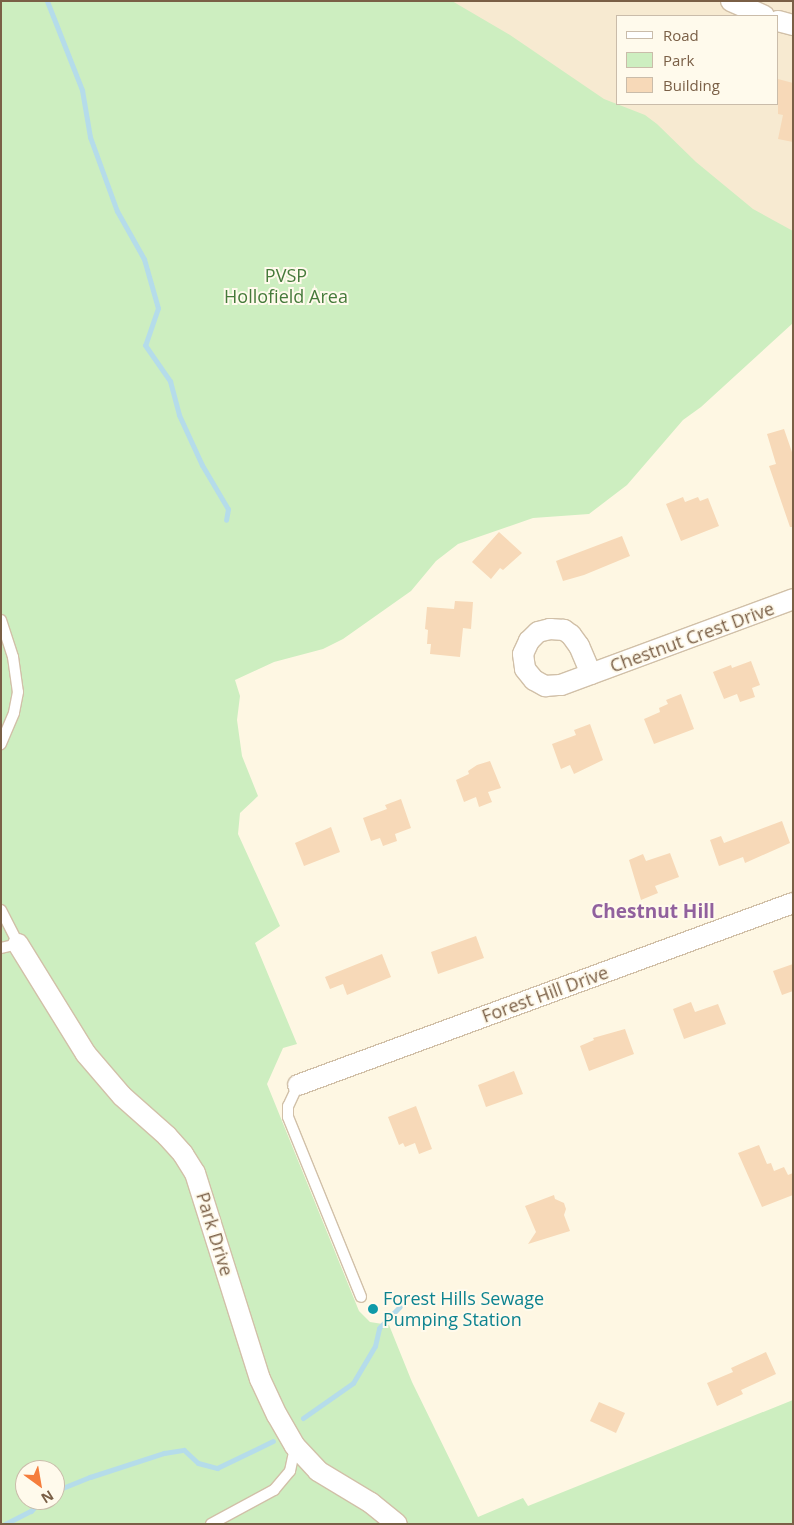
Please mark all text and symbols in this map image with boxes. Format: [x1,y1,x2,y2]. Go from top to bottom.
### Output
legend [616,15,779,105]
text: Road [663,25,699,45]
text: Park [663,50,694,70]
text: Building [663,75,720,95]
park label: PVSP Hollofield Area [224,265,348,308]
street label: Chestnut Crest Drive [607,597,777,677]
district label: Chestnut Hill [591,901,715,923]
street label: Forest Hill Drive [479,961,611,1027]
street label: Park Drive [192,1190,238,1278]
place label: Forest Hills Sewage Pumping Station [383,1288,544,1330]
marker: Forest Hills Sewage Pumping Station [367,1303,379,1315]
north arrow [15,1460,65,1510]
text: N [38,1486,58,1508]

